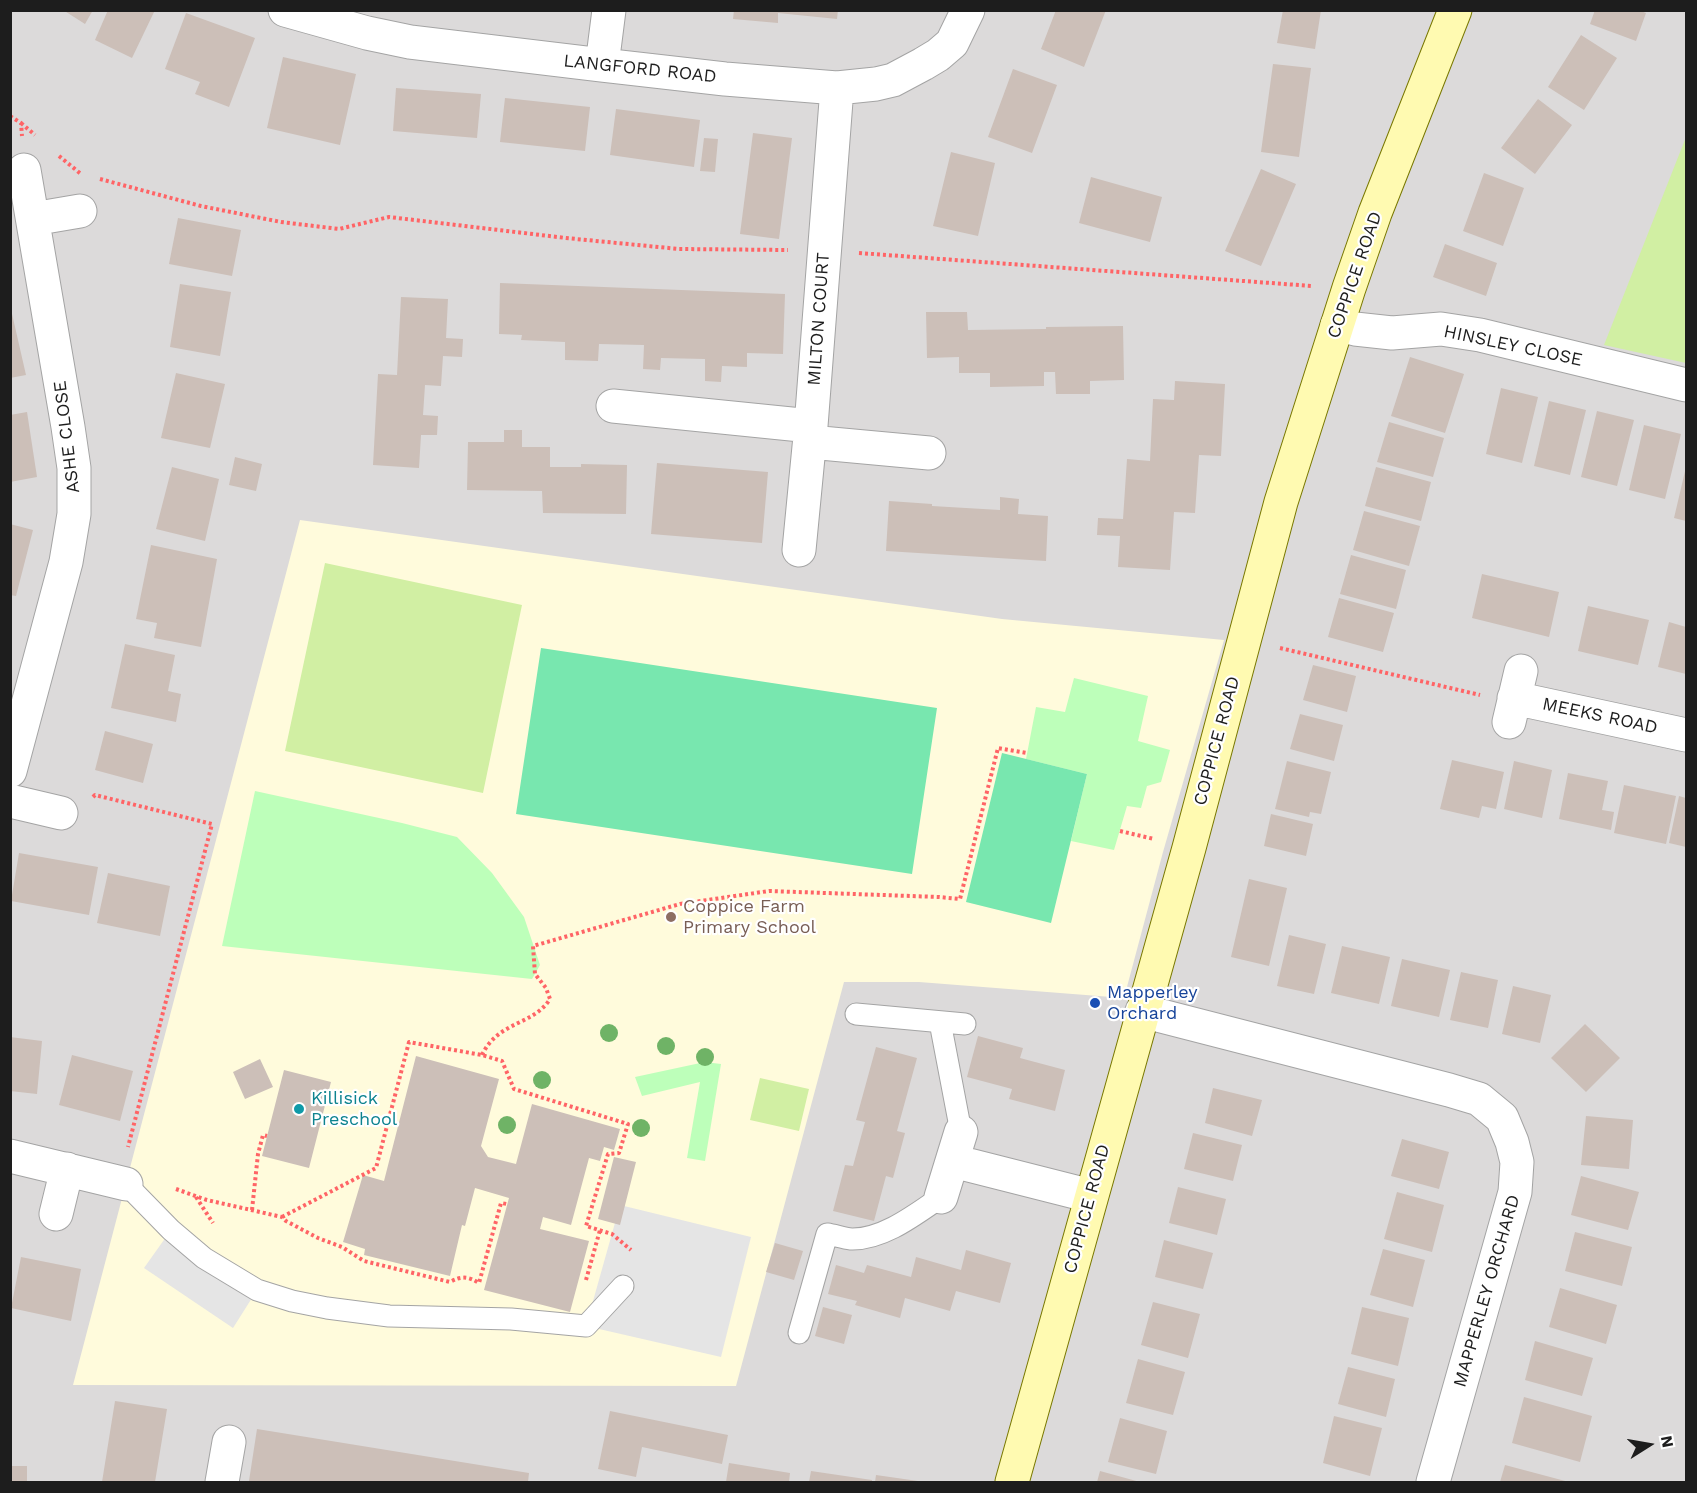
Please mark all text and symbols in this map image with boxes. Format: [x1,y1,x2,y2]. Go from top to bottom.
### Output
street label: LANGFORD ROAD [562,50,718,88]
street label: COPPICE ROAD [1323,209,1387,341]
street label: MILTON COURT [804,252,834,386]
street label: HINSLEY CLOSE [1442,321,1584,371]
street label: ASHE CLOSE [49,379,85,495]
street label: COPPICE ROAD [1189,674,1245,808]
street label: MEEKS ROAD [1540,693,1660,739]
place label: Coppice Farm Primary School [683,896,816,938]
marker: Coppice Farm Primary School [664,910,678,924]
place label: Mapperley Orchard [1107,982,1198,1024]
marker: Mapperley Orchard [1088,996,1102,1010]
place label: Killisick Preschool [311,1088,397,1130]
marker: Killisick Preschool [292,1102,306,1116]
street label: COPPICE ROAD [1059,1142,1115,1276]
street label: MAPPERLEY ORCHARD [1449,1192,1525,1390]
north arrow [1619,1415,1679,1475]
text: N [1657,1434,1678,1449]

